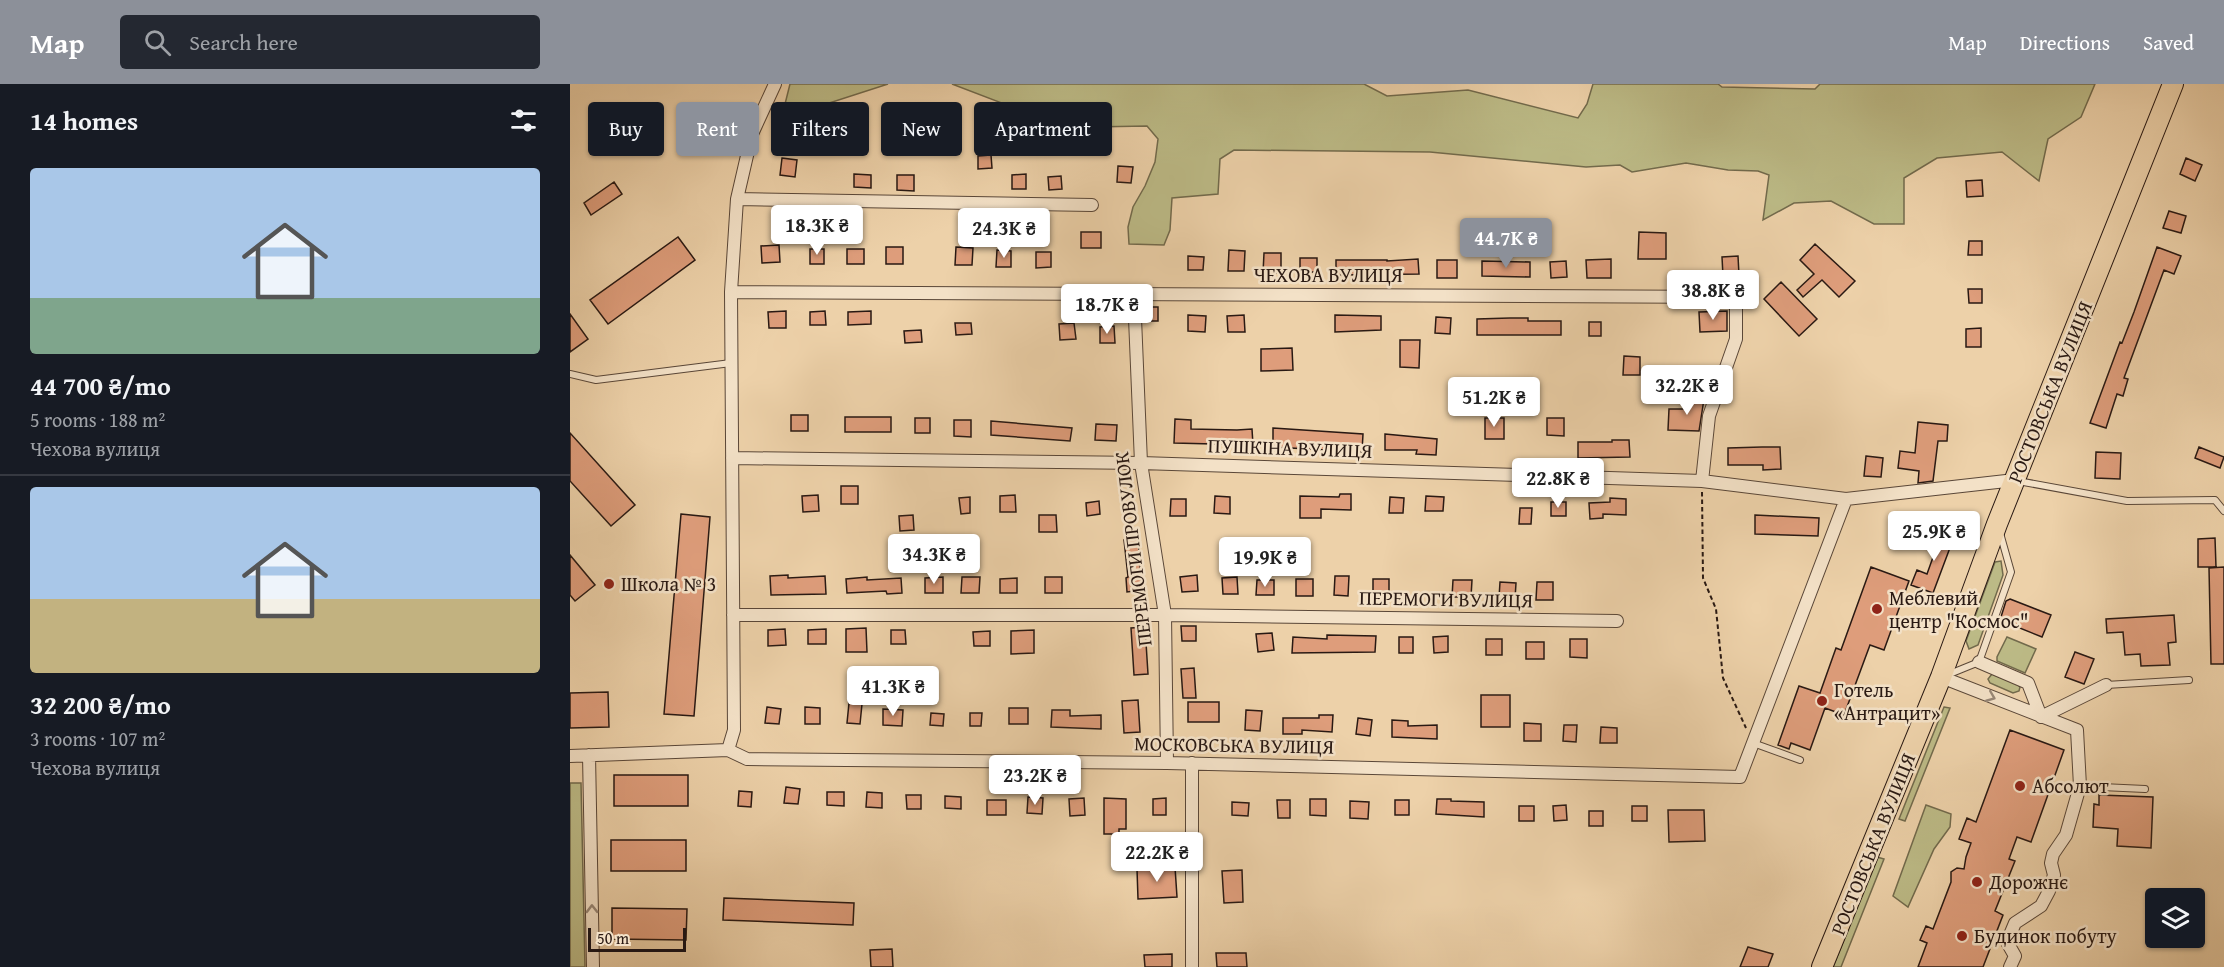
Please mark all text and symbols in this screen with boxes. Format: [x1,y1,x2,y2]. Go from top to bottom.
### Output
search box [120,15,540,69]
text: Map [30,22,84,63]
icon: search [141,26,174,59]
text: Search here [189,26,298,58]
text: Map [1948,27,1987,58]
text: Directions [2020,27,2110,58]
text: Saved [2143,27,2194,58]
text: 14 homes [30,101,138,140]
chip: Buy [588,102,664,156]
chip: Rent [676,102,759,156]
chip: Filters [771,102,869,156]
chip: New [881,102,962,156]
chip: Apartment [974,102,1112,156]
icon: filters [507,104,540,137]
pin: 18.3K ₴ [762,205,872,256]
icon: home [231,207,339,315]
pin: 24.3K ₴ [949,208,1059,259]
text: 18.3K ₴ [785,210,849,239]
text: 24.3K ₴ [972,213,1036,242]
pin: 44.7K ₴ [1451,218,1561,269]
text: 44.7K ₴ [1474,223,1538,252]
street label: ЧЕХОВА ВУЛИЦЯ [1253,260,1403,289]
pin: 38.8K ₴ [1658,270,1768,321]
text: 38.8K ₴ [1681,275,1745,304]
pin: 18.7K ₴ [1052,284,1162,335]
text: 18.7K ₴ [1075,289,1139,318]
street label: РОСТОВСЬКА ВУЛИЦЯ [2000,296,2099,487]
pin: 32.2K ₴ [1632,365,1742,416]
text: 44 700 ₴/mo [30,366,171,405]
text: 32.2K ₴ [1655,370,1719,399]
pin: 51.2K ₴ [1439,377,1549,428]
text: 51.2K ₴ [1462,382,1526,411]
text: 5 rooms · 188 m² [30,405,165,434]
street label: ПУШКІНА ВУЛИЦЯ [1207,430,1373,465]
text: Чехова вулиця [30,434,160,463]
street label: ПЕРЕМОГИ ПРОВУЛОК [1106,449,1159,648]
pin: 22.8K ₴ [1503,458,1613,509]
text: 22.8K ₴ [1526,463,1590,492]
pin: 25.9K ₴ [1879,511,1989,562]
text: 25.9K ₴ [1902,516,1966,545]
icon: home [231,526,339,634]
pin: 34.3K ₴ [879,534,989,585]
pin: 19.9K ₴ [1210,537,1320,588]
text: 34.3K ₴ [902,539,966,568]
text: 19.9K ₴ [1233,542,1297,571]
place label: Школа № 3 [621,569,716,598]
marker: Школа № 3 [602,577,616,591]
street label: ПЕРЕМОГИ ВУЛИЦЯ [1359,582,1533,615]
place label: Меблевий центр "Космос" [1889,583,2029,635]
marker: Меблевий центр "Космос" [1870,602,1884,616]
pin: 41.3K ₴ [838,666,948,717]
text: 41.3K ₴ [861,671,925,700]
place label: Готель «Антрацит» [1834,675,1941,727]
text: 32 200 ₴/mo [30,685,171,724]
one-way arrow [1985,690,1996,702]
marker: Готель «Антрацит» [1815,694,1829,708]
text: 3 rooms · 107 m² [30,724,165,753]
street label: МОСКОВСЬКА ВУЛИЦЯ [1134,728,1334,761]
street label: РОСТОВСЬКА ВУЛИЦЯ [1823,748,1922,939]
text: Чехова вулиця [30,753,160,782]
pin: 23.2K ₴ [980,755,1090,806]
text: 23.2K ₴ [1003,760,1067,789]
place label: Абсолют [2032,771,2109,800]
marker: Абсолют [2013,779,2027,793]
pin: 22.2K ₴ [1102,832,1212,883]
text: 22.2K ₴ [1125,837,1189,866]
place label: Дорожнє [1988,867,2068,896]
marker: Дорожнє [1970,875,1984,889]
map controls [2145,888,2205,948]
button: layers [2145,888,2205,948]
one-way arrow [586,904,598,913]
place label: Будинок побуту [1974,921,2117,950]
scale bar [588,925,686,952]
text: 50 m [597,926,629,950]
marker: Будинок побуту [1955,929,1969,943]

